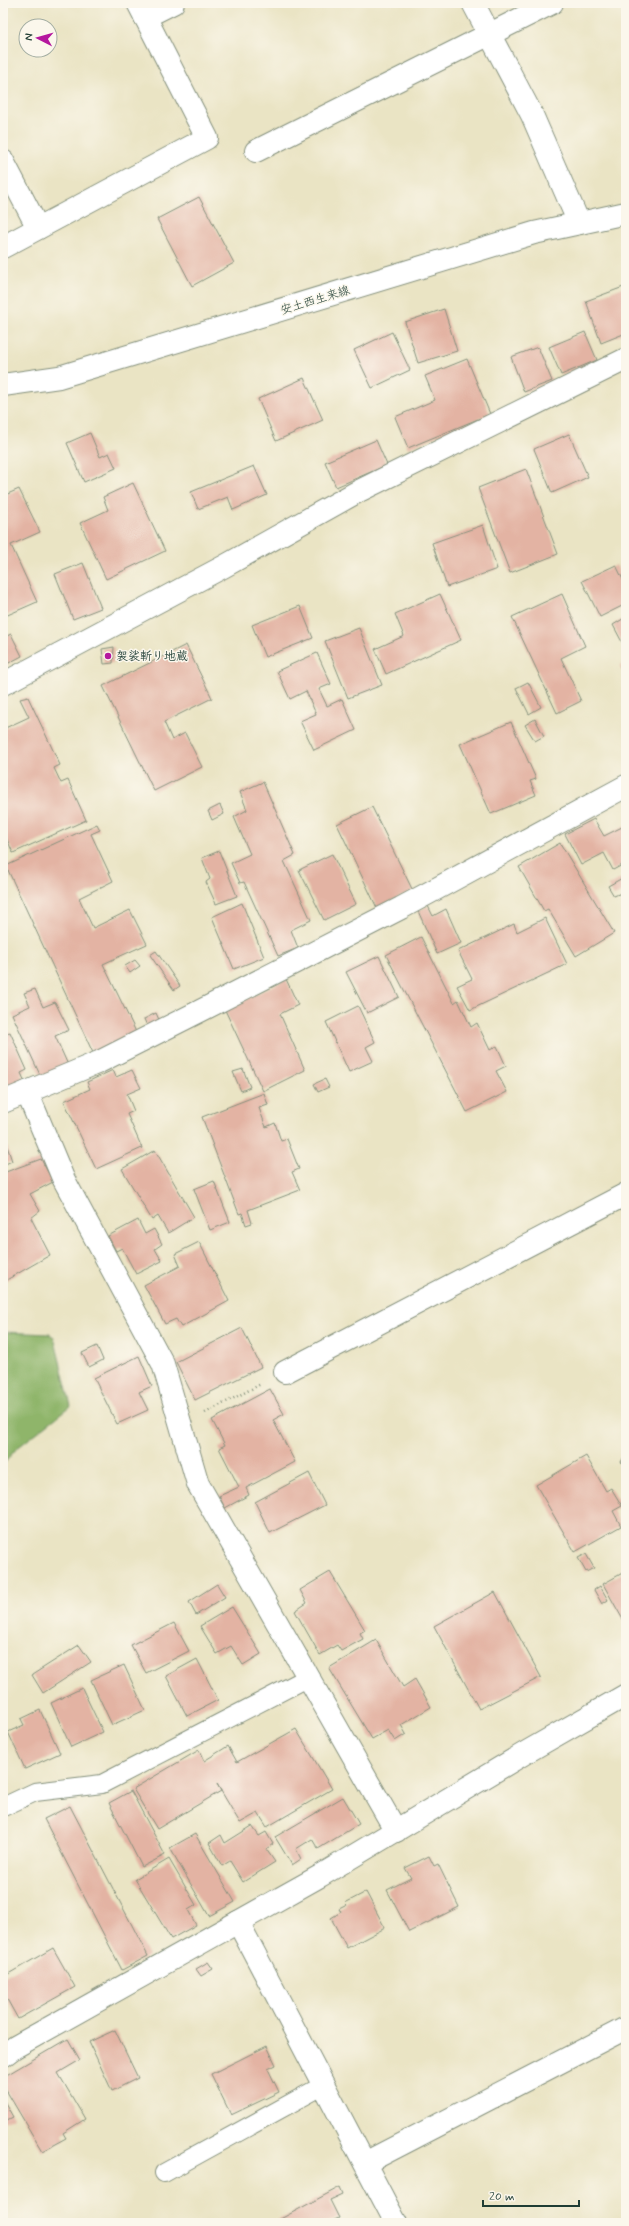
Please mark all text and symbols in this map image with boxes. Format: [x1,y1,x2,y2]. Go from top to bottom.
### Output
north arrow [18,18,58,58]
text: N [22,33,36,41]
street label: 安土西生来線 [279,283,352,319]
place label: 袈裟斬り地蔵 [116,649,188,665]
marker: 袈裟斬り地蔵 [103,651,113,661]
scale bar [483,2182,579,2208]
text: 20 m [489,2189,515,2205]

